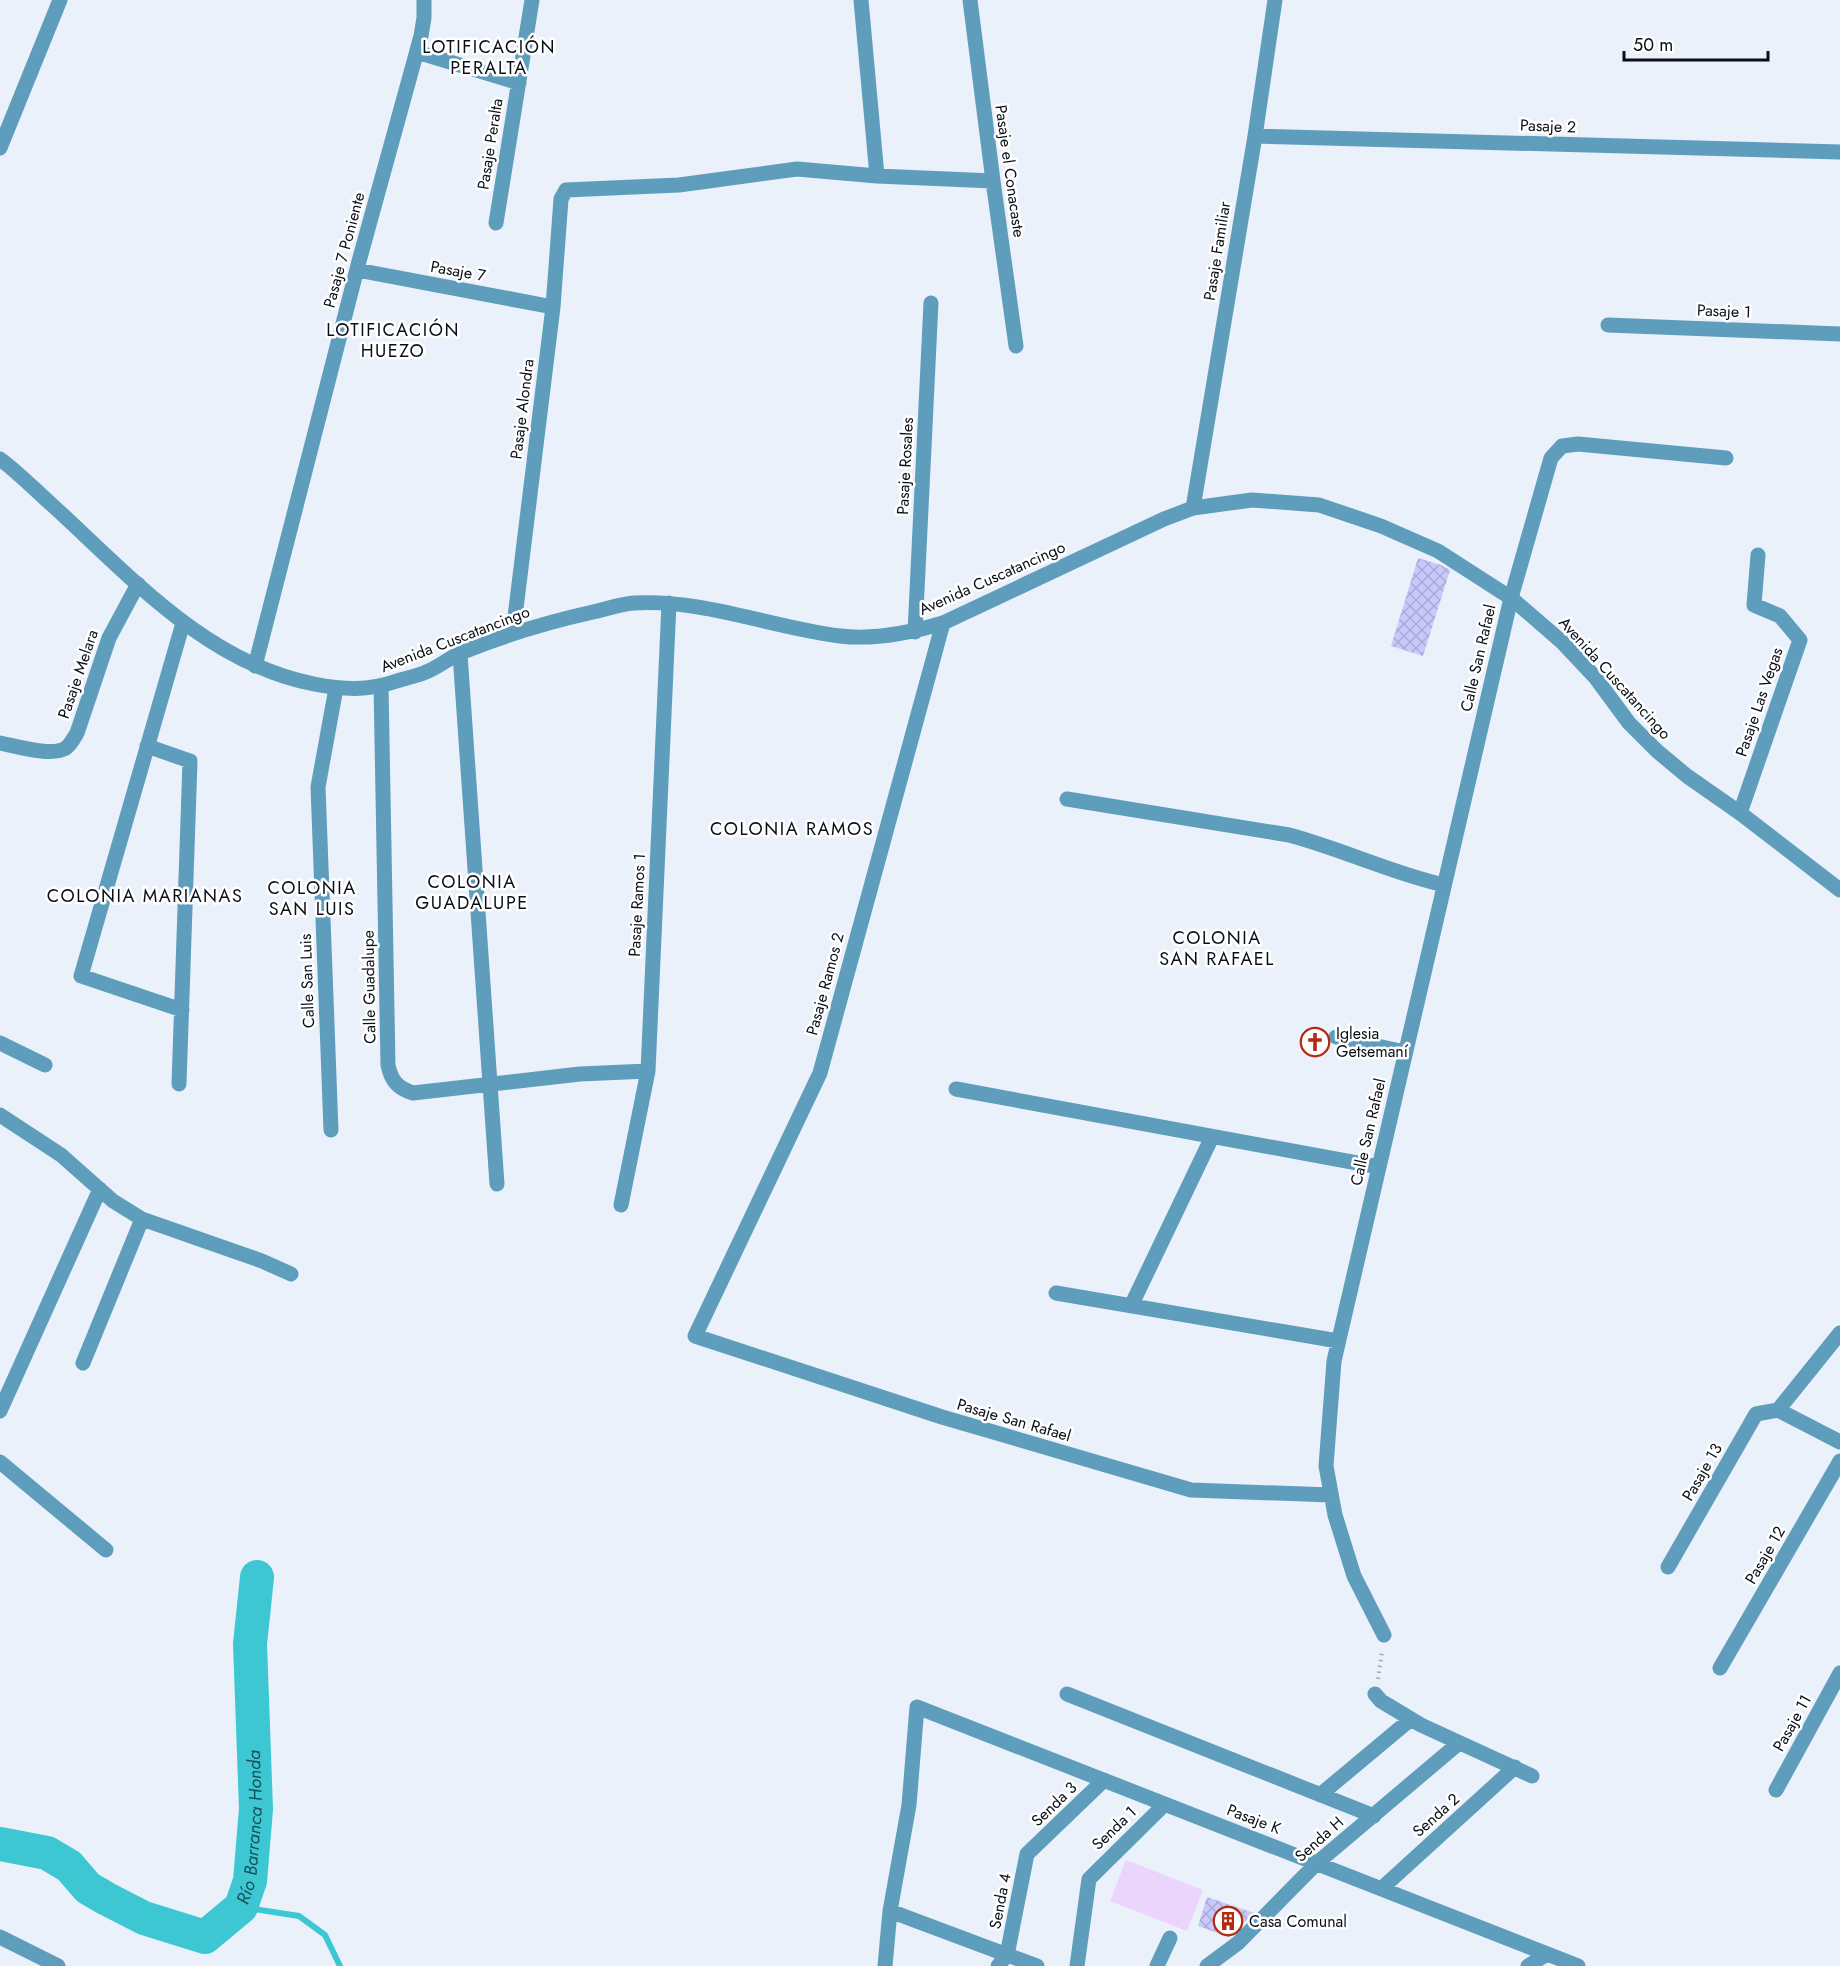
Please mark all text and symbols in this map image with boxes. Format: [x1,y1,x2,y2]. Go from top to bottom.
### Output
scale bar [1624,24,1768,62]
text: 50 m [1633,32,1673,58]
district label: LOTIFICACIÓN PERALTA [422,34,556,81]
street label: Pasaje Peralta [471,97,509,191]
street label: Pasaje el Conacaste [989,103,1031,239]
street label: Pasaje 2 [1519,114,1577,138]
street label: Pasaje 7 Poniente [318,190,370,310]
street label: Pasaje Familiar [1198,199,1236,302]
street label: Pasaje 7 [429,255,488,287]
street label: Pasaje 1 [1696,299,1752,323]
district label: LOTIFICACIÓN HUEZO [326,317,460,364]
street label: Pasaje Alondra [504,358,540,460]
street label: Pasaje Rosales [891,417,919,515]
street label: Avenida Cuscatancingo [915,535,1069,621]
street label: Avenida Cuscatancingo [377,600,533,678]
street label: Calle San Rafael [1454,602,1502,714]
street label: Avenida Cuscatancingo [1554,612,1677,745]
street label: Pasaje Melara [52,626,104,722]
street label: Pasaje Las Vegas [1730,644,1788,760]
district label: COLONIA RAMOS [710,816,874,842]
street label: Pasaje Ramos 1 [623,853,651,957]
district label: COLONIA GUADALUPE [415,869,529,916]
district label: COLONIA SAN LUIS [267,875,357,922]
district label: COLONIA MARIANAS [47,883,243,909]
district label: COLONIA SAN RAFAEL [1159,925,1275,972]
street label: Calle Guadalupe [357,930,381,1044]
street label: Pasaje Ramos 2 [800,930,850,1038]
street label: Calle San Luis [294,933,320,1029]
place label: Iglesia Getsemaní [1336,1022,1409,1063]
church icon: Iglesia Getsemaní [1299,1026,1331,1058]
street label: Calle San Rafael [1344,1076,1392,1188]
street label: Pasaje San Rafael [954,1393,1074,1447]
street label: Pasaje 13 [1676,1439,1728,1505]
street label: Pasaje 12 [1739,1522,1791,1588]
street label: Pasaje 11 [1767,1690,1817,1756]
water label: Río Barranca Honda [230,1750,269,1908]
street label: Senda 3 [1026,1776,1082,1832]
street label: Senda 2 [1407,1788,1465,1842]
street label: Pasaje K [1224,1798,1284,1840]
street label: Senda 1 [1087,1801,1141,1855]
street label: Senda H [1290,1811,1348,1867]
street label: Senda 4 [983,1871,1017,1931]
building icon: Casa Comunal [1212,1905,1244,1937]
place label: Casa Comunal [1249,1910,1347,1933]

